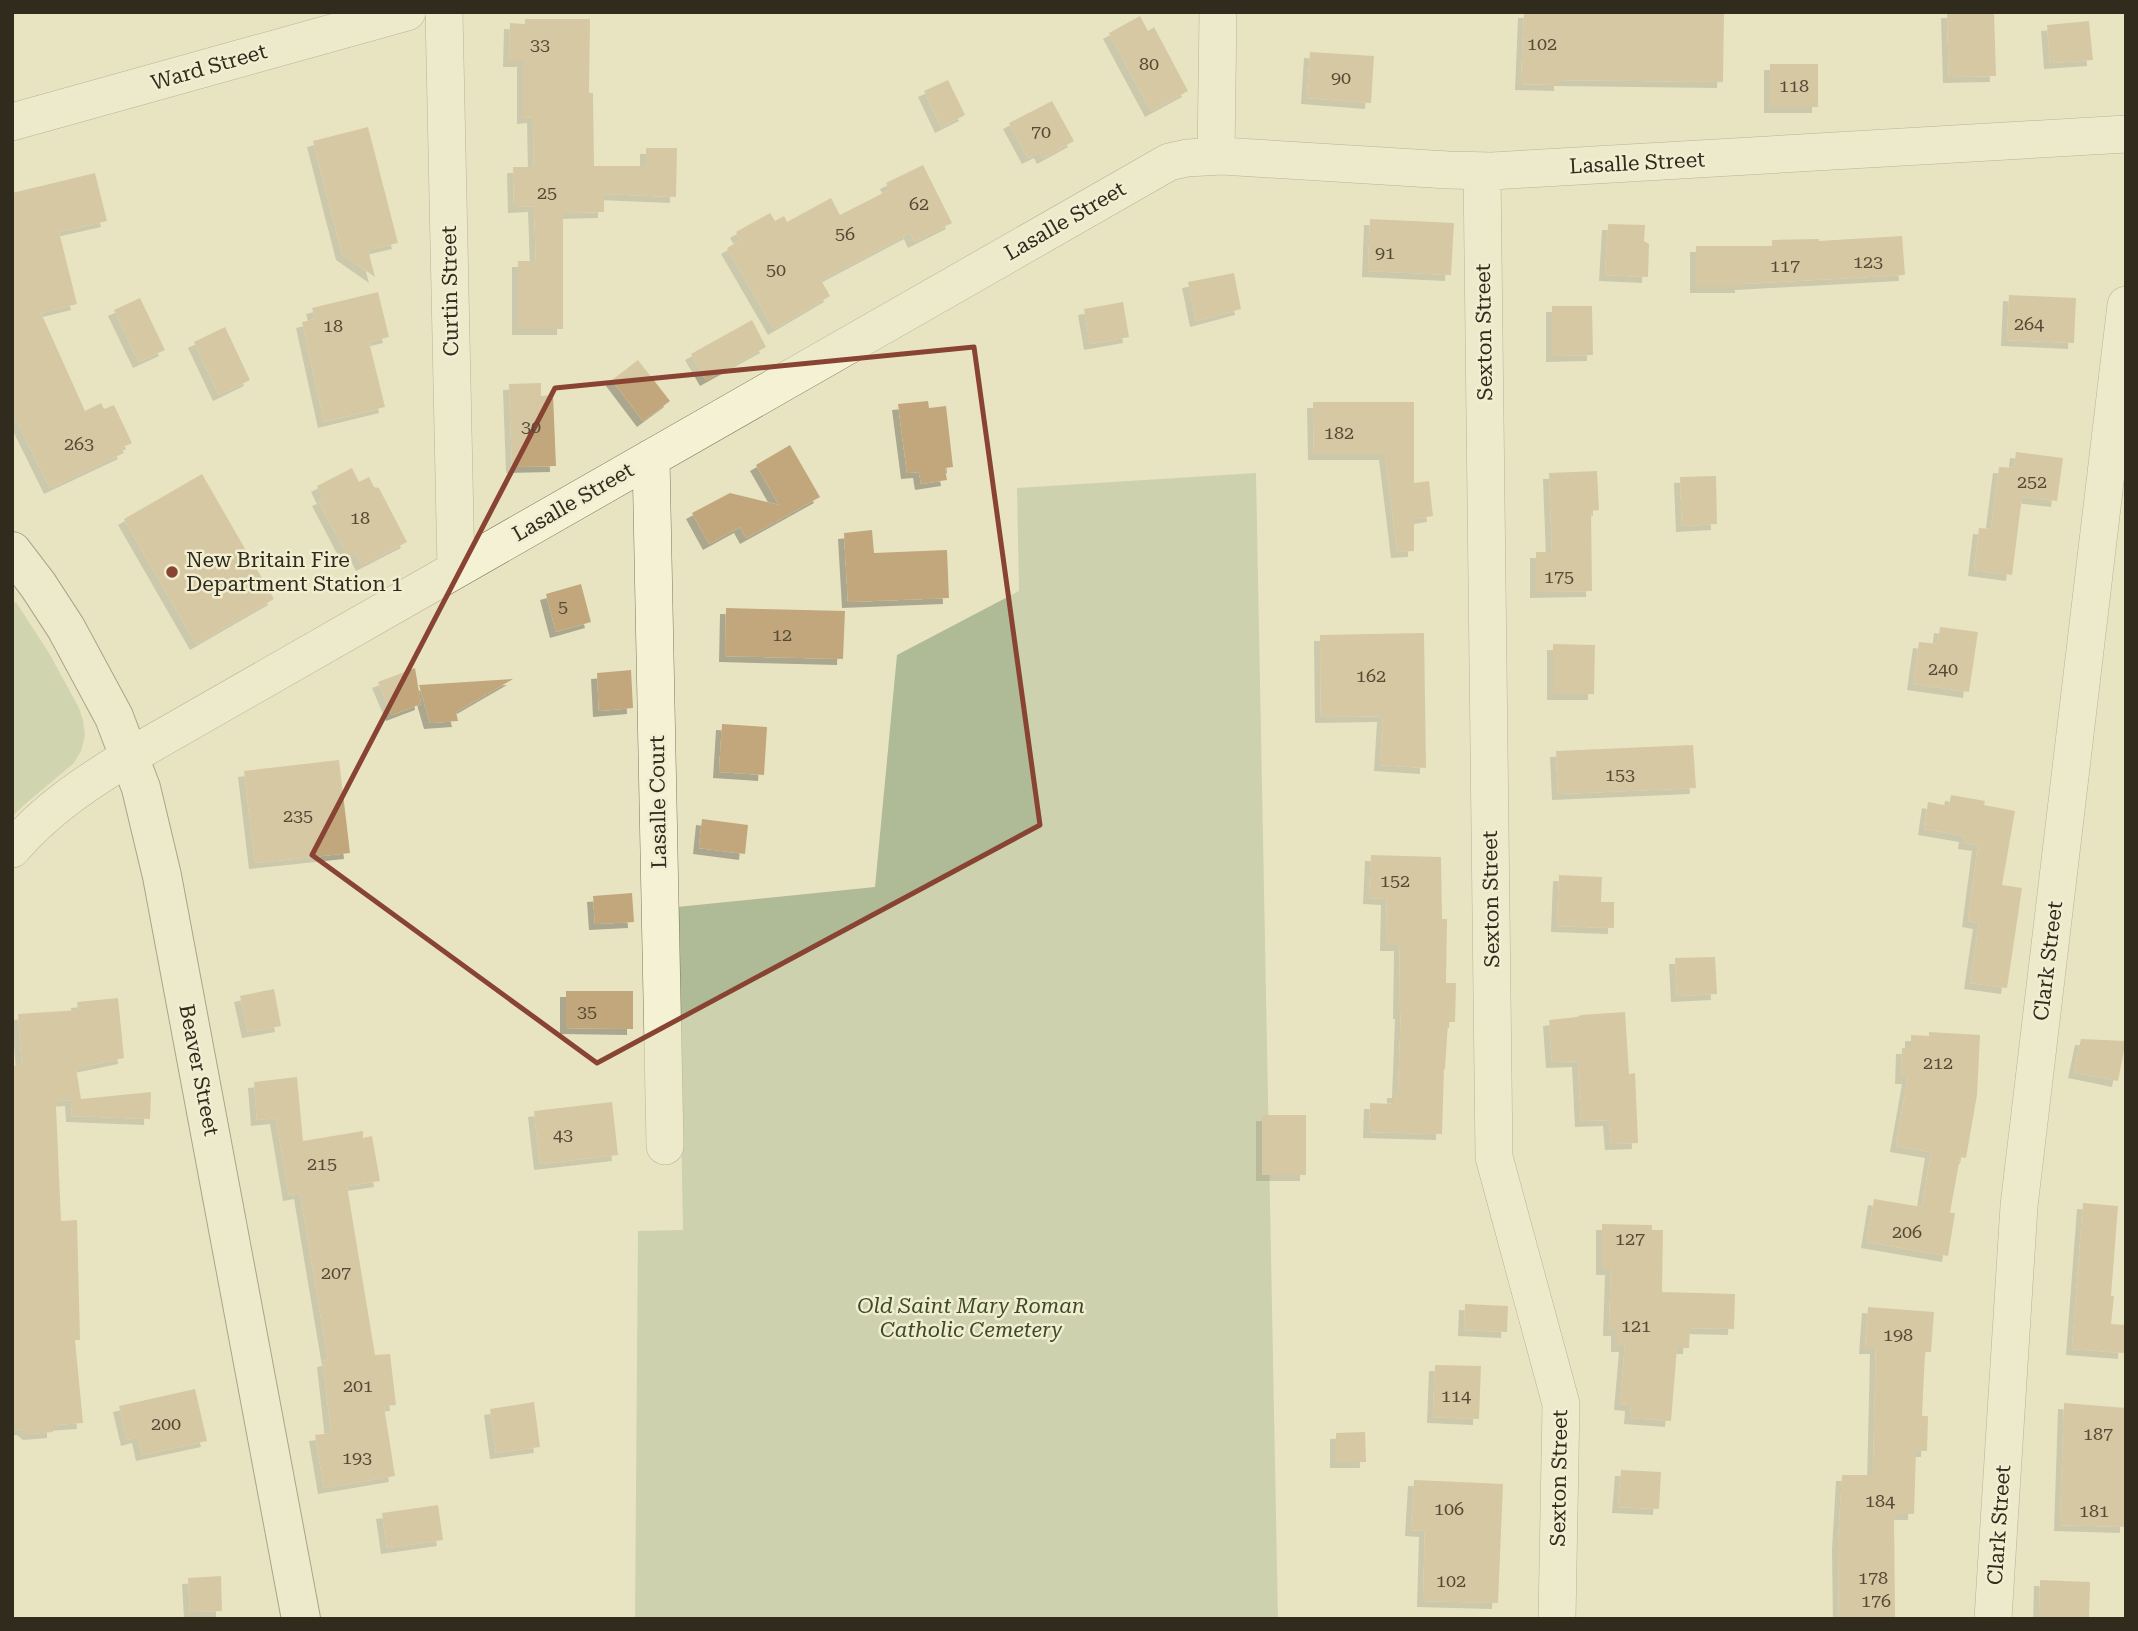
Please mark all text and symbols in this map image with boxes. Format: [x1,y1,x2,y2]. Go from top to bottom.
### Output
house number: 102 [1527,33,1557,54]
house number: 33 [530,34,550,55]
street label: Ward Street [148,39,270,95]
house number: 80 [1139,53,1159,74]
house number: 90 [1331,67,1351,88]
house number: 118 [1779,75,1809,96]
house number: 70 [1031,121,1051,142]
street label: Lasalle Street [1569,147,1706,179]
street label: Lasalle Street [1000,177,1130,265]
house number: 25 [537,182,557,203]
house number: 62 [909,193,929,214]
house number: 56 [835,223,855,244]
street label: Curtin Street [437,225,463,357]
house number: 91 [1375,242,1395,263]
house number: 123 [1853,251,1883,272]
house number: 117 [1770,255,1800,276]
house number: 50 [766,259,786,280]
street label: Sexton Street [1471,263,1497,401]
house number: 264 [2014,313,2044,334]
house number: 18 [323,315,343,336]
house number: 30 [521,416,541,437]
house number: 182 [1324,422,1354,443]
house number: 263 [64,433,94,454]
street label: Lasalle Street [508,458,638,546]
house number: 252 [2017,471,2047,492]
house number: 18 [350,507,370,528]
place label: New Britain Fire Department Station 1 [186,548,403,596]
marker: New Britain Fire Department Station 1 [164,564,180,580]
house number: 175 [1544,566,1574,587]
house number: 5 [558,596,568,617]
house number: 12 [772,624,792,645]
house number: 240 [1928,658,1958,679]
house number: 162 [1356,665,1386,686]
street label: Lasalle Court [645,735,671,869]
house number: 153 [1605,764,1635,785]
house number: 235 [283,805,313,826]
street label: Sexton Street [1478,830,1504,968]
house number: 152 [1380,870,1410,891]
street label: Clark Street [2029,900,2067,1022]
house number: 35 [577,1001,597,1022]
street label: Beaver Street [174,1002,224,1138]
house number: 212 [1923,1052,1953,1073]
house number: 43 [553,1124,573,1145]
house number: 215 [307,1153,337,1174]
house number: 206 [1892,1221,1922,1242]
house number: 127 [1615,1228,1645,1249]
house number: 207 [321,1262,351,1283]
park label: Old Saint Mary Roman Catholic Cemetery [857,1294,1085,1342]
house number: 121 [1621,1315,1651,1336]
house number: 198 [1883,1324,1913,1345]
house number: 201 [343,1375,373,1396]
house number: 114 [1441,1385,1471,1406]
street label: Sexton Street [1546,1409,1572,1547]
house number: 200 [151,1413,181,1434]
house number: 187 [2083,1423,2113,1444]
house number: 193 [342,1447,372,1468]
street label: Clark Street [1983,1464,2015,1586]
house number: 184 [1865,1490,1895,1511]
house number: 106 [1434,1498,1464,1519]
house number: 181 [2079,1500,2109,1521]
house number: 178 [1858,1567,1888,1588]
house number: 102 [1436,1570,1466,1591]
house number: 176 [1861,1590,1891,1611]

